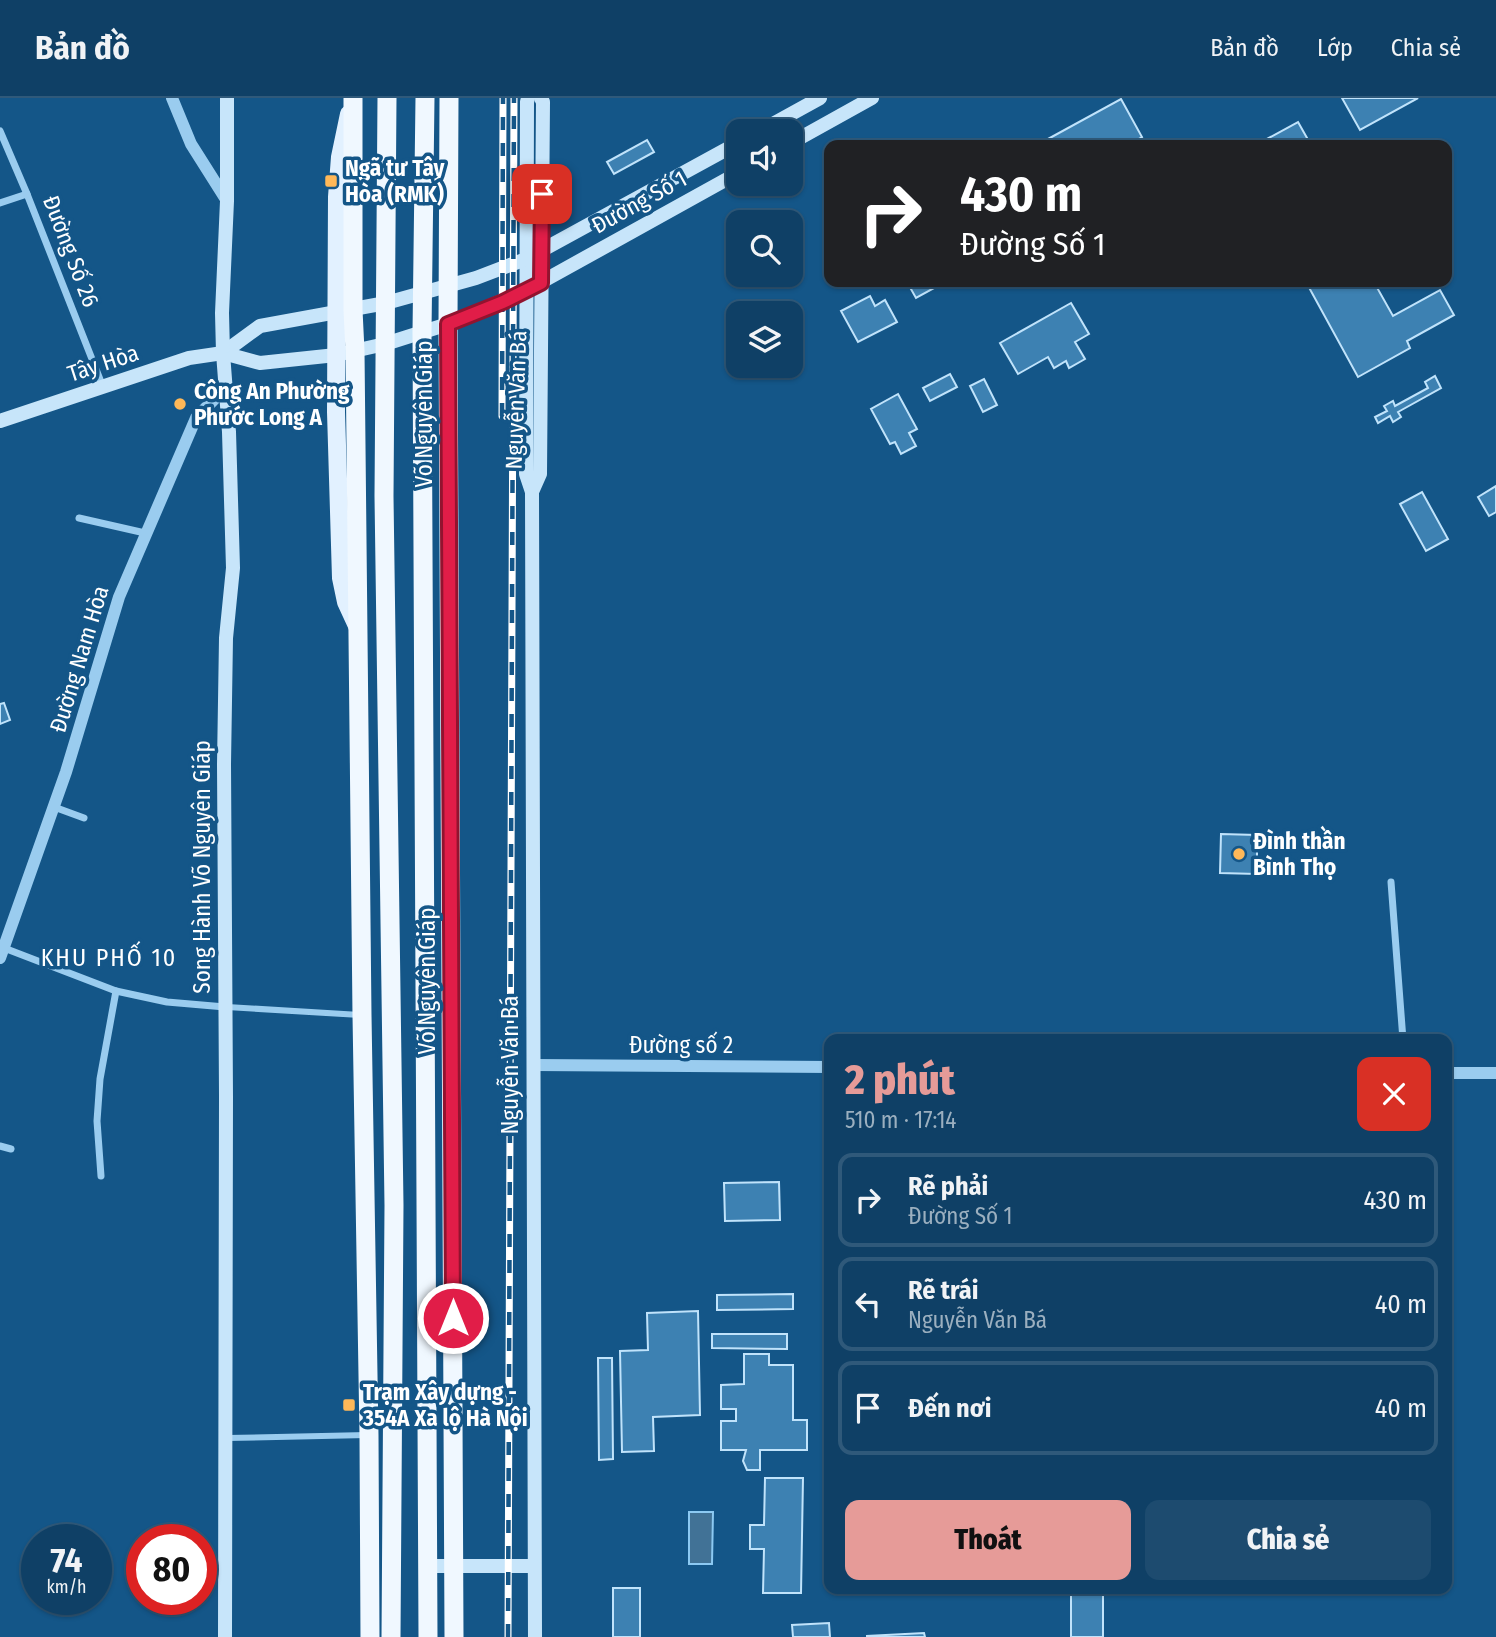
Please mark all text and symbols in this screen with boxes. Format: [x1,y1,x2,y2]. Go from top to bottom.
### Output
text: Bản đồ [35,28,130,68]
text: Bản đồ [1210,34,1279,62]
text: Lớp [1317,34,1353,62]
text: Chia sẻ [1391,34,1461,62]
map controls [726,119,803,378]
button: sound [726,119,803,196]
place label: Ngã tư Tây Hòa (RMK) [345,154,446,208]
pin [512,164,572,224]
street label: Đường Số 1 [586,164,692,240]
text: 430 m [960,165,1082,224]
icon: right [845,168,936,259]
marker: Ngã tư Tây Hòa (RMK) [323,173,339,189]
icon: arrive [523,175,561,213]
street label: Đường Số 26 [37,191,105,311]
button: search [726,210,803,287]
text: Đường Số 1 [960,225,1105,263]
button: layers [726,301,803,378]
street label: Nguyễn Văn Bá [500,330,532,470]
street label: Tây Hòa [64,338,142,388]
street label: Võ Nguyên Giáp [410,341,438,487]
place label: Công An Phường Phước Long A [194,377,350,431]
marker: Công An Phường Phước Long A [172,396,188,412]
street label: Đường Nam Hòa [43,582,115,736]
street label: Song Hành Võ Nguyên Giáp [188,740,216,994]
place label: Đình thần Bình Thọ [1253,825,1346,881]
marker: Đình thần Bình Thọ [1231,846,1247,862]
street label: Võ Nguyên Giáp [413,908,441,1054]
district label: KHU PHỐ 10 [41,940,177,972]
street label: Nguyễn Văn Bá [496,995,524,1135]
street label: Đường số 2 [629,1031,733,1059]
text: 2 phút [845,1055,955,1105]
button: close [1357,1057,1431,1131]
text: 510 m · 17:14 [845,1106,956,1134]
text: Rẽ phải [908,1171,988,1202]
icon: right [849,1181,887,1219]
text: 430 m [1363,1185,1427,1216]
text: Đường Số 1 [908,1202,1013,1230]
text: Rẽ trái [908,1275,978,1306]
position arrow [416,1281,490,1355]
icon: left [849,1285,887,1323]
text: 40 m [1375,1289,1427,1320]
text: Nguyễn Văn Bá [908,1306,1047,1334]
place label: Trạm Xây dựng - 354A Xa lộ Hà Nội [362,1378,528,1432]
icon: arrive [849,1389,887,1427]
text: Đến nơi [908,1393,991,1424]
text: 40 m [1375,1393,1427,1424]
marker: Trạm Xây dựng - 354A Xa lộ Hà Nội [341,1397,357,1413]
button: Thoát [845,1500,1131,1580]
button: Chia sẻ [1145,1500,1431,1580]
speed limit sign: 80 [126,1524,217,1615]
text: 74 [51,1539,82,1581]
text: km/h [46,1576,87,1598]

